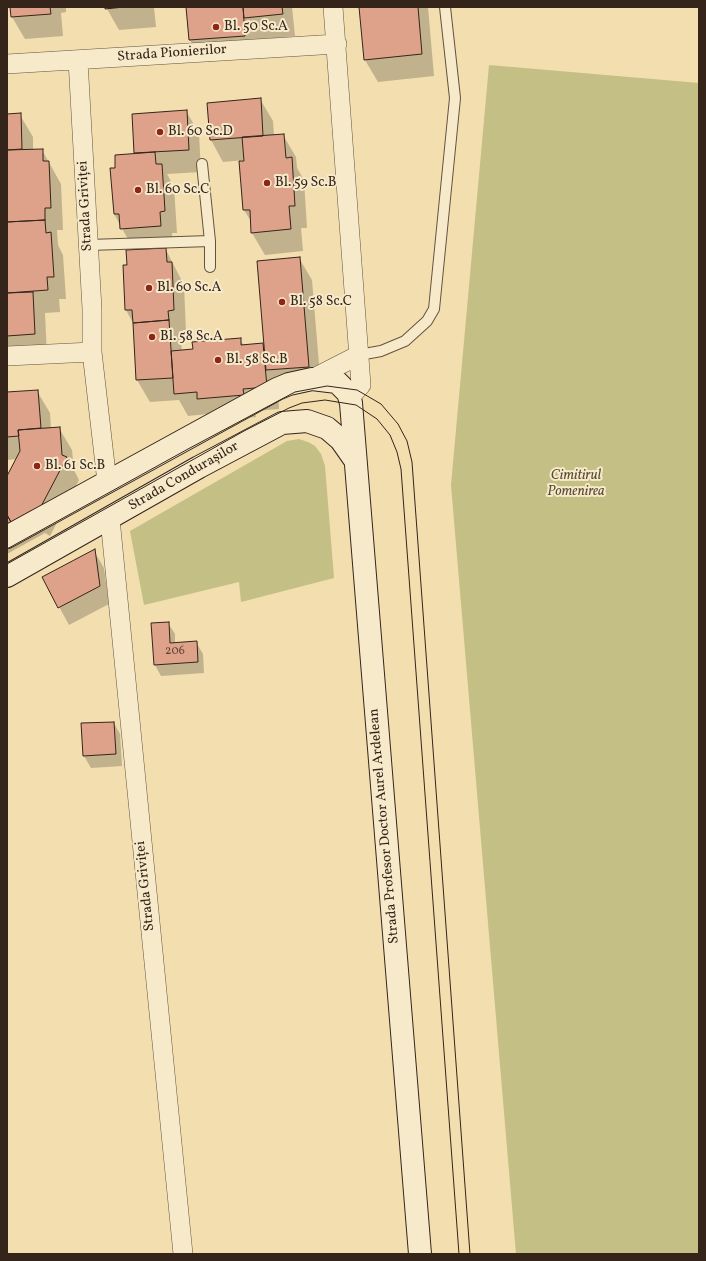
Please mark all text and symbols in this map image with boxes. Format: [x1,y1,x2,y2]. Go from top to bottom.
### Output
place label: Bl. 50 Sc.A [224,19,288,35]
marker: Bl. 50 Sc.A [211,22,221,32]
street label: Strada Pionierilor [117,42,227,66]
place label: Bl. 60 Sc.D [168,124,233,140]
marker: Bl. 60 Sc.D [155,127,165,137]
street label: Strada Griviței [75,160,97,252]
place label: Bl. 59 Sc.B [275,175,337,191]
marker: Bl. 59 Sc.B [262,178,272,188]
place label: Bl. 60 Sc.C [146,182,209,198]
marker: Bl. 60 Sc.C [133,185,143,195]
place label: Bl. 60 Sc.A [157,280,221,296]
marker: Bl. 60 Sc.A [144,283,154,293]
place label: Bl. 58 Sc.C [290,294,352,310]
marker: Bl. 58 Sc.C [277,297,287,307]
place label: Bl. 58 Sc.A [160,329,223,345]
marker: Bl. 58 Sc.A [147,332,157,342]
place label: Bl. 58 Sc.B [226,352,288,368]
marker: Bl. 58 Sc.B [213,355,223,365]
street label: Strada Condurașilor [126,439,242,515]
place label: Bl. 61 Sc.B [45,458,105,474]
marker: Bl. 61 Sc.B [32,461,42,471]
park label: Cimitirul Pomenirea [547,468,605,500]
house number: 206 [165,645,185,659]
street label: Strada Profesor Doctor Aurel Ardelean [366,708,404,944]
street label: Strada Griviței [133,840,159,932]

